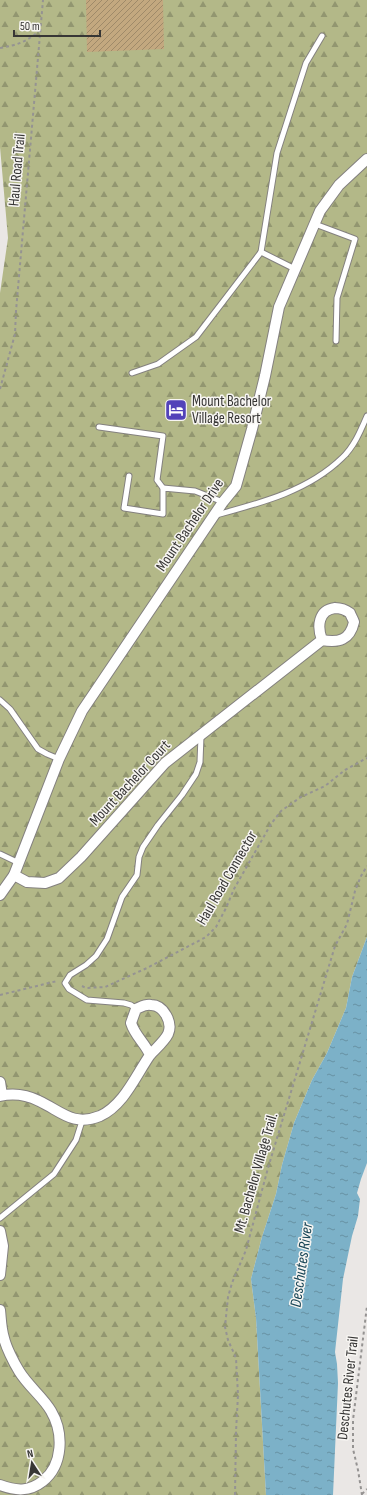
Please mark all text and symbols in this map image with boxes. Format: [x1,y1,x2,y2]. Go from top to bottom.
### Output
scale bar [14,12,100,38]
text: 50 m [20,19,40,34]
street label: Haul Road Trail [4,133,30,207]
place label: Mount Bachelor Village Resort [192,392,272,428]
hotel icon: Mount Bachelor Village Resort [163,397,189,423]
street label: Mount Bachelor Drive [152,475,228,575]
street label: Mount Bachelor Court [85,736,175,830]
street label: Haul Road Connector [192,827,262,928]
street label: Mt. Bachelor Village Trail. [230,1111,282,1235]
water label: Deschutes River [287,1221,317,1308]
street label: Deschutes River Trail [333,1335,363,1441]
north arrow [12,1443,52,1483]
text: N [26,1447,34,1461]

